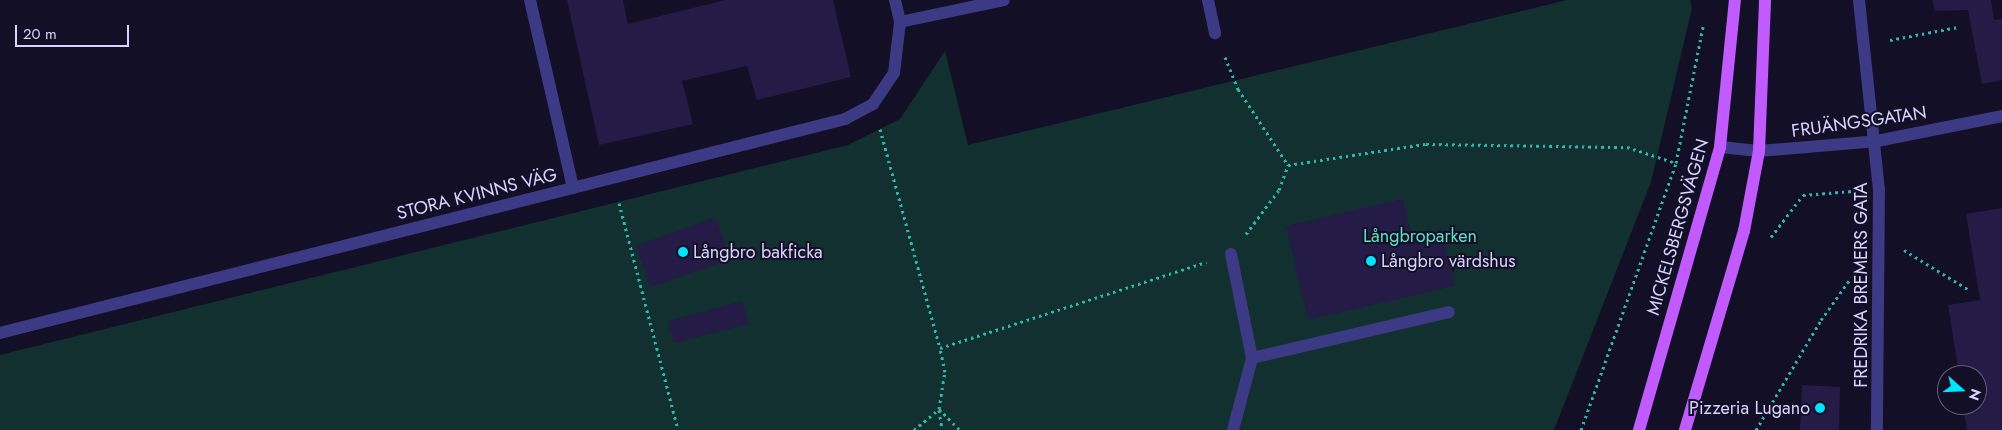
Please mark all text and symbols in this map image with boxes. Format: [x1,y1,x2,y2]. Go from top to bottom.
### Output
scale bar [18,15,131,47]
text: 20 m [23,23,57,45]
street label: FRUÄNGSGATAN [1790,102,1928,142]
street label: MICKELSBERGSVÄGEN [1642,136,1714,318]
street label: STORA KVINNS VÄG [395,164,559,224]
street label: FREDRIKA BREMERS GATA [1850,182,1872,388]
park label: Långbroparken [1363,225,1477,247]
place label: Långbro bakficka [693,241,823,263]
marker: Långbro bakficka [677,246,689,258]
place label: Långbro värdshus [1381,250,1515,272]
marker: Långbro värdshus [1365,255,1377,267]
north arrow [1937,365,1987,415]
text: N [1964,386,1986,403]
place label: Pizzeria Lugano [1689,397,1810,419]
marker: Pizzeria Lugano [1814,402,1826,414]

